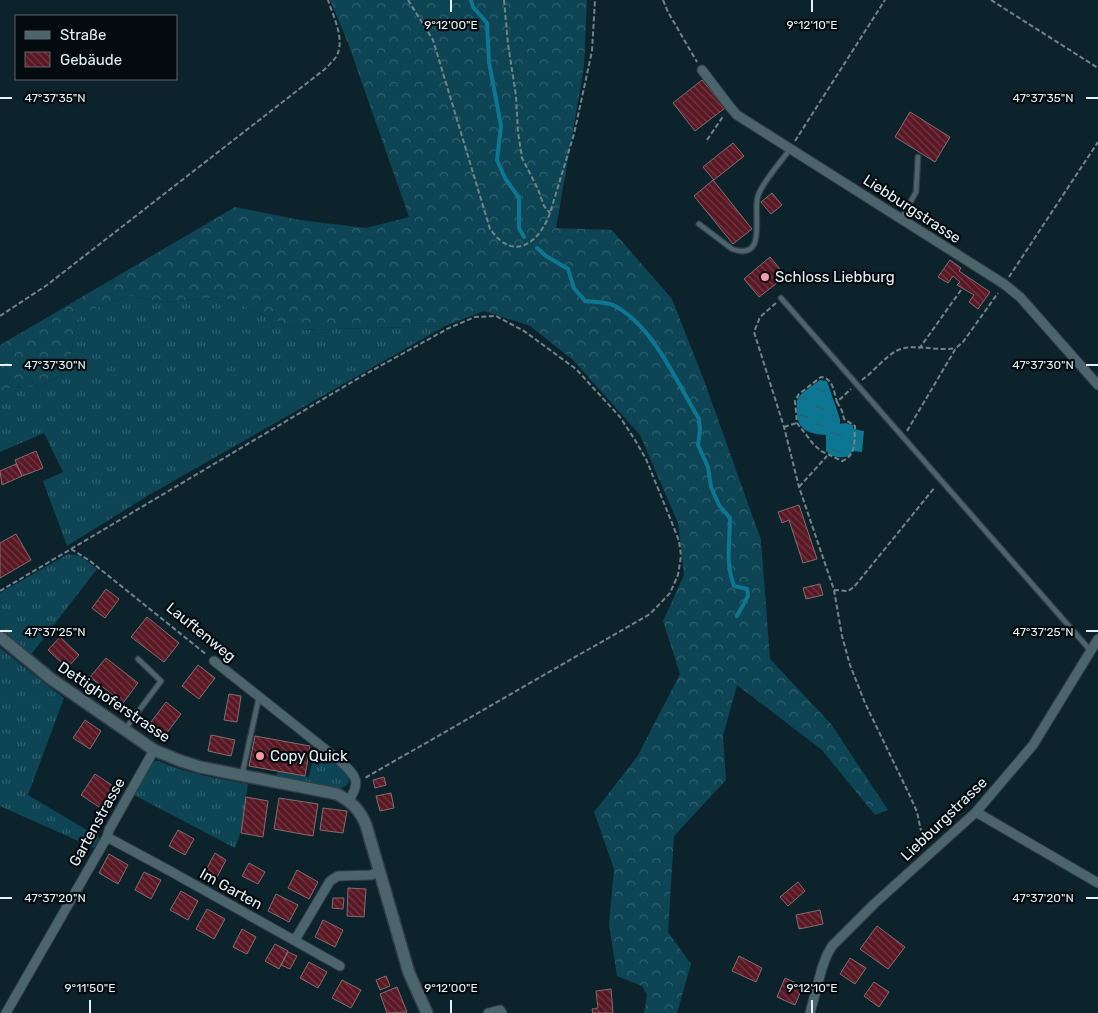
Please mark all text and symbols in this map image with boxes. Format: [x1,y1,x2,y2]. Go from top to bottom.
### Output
legend [15,15,178,80]
text: 9°12'00"E [424,18,478,32]
text: 9°12'10"E [786,18,838,32]
text: Straße [60,26,106,44]
text: Gebäude [60,51,122,69]
text: 47°37'35"N [24,91,86,105]
text: 47°37'35"N [1012,91,1074,105]
street label: Liebburgstrasse [860,171,964,247]
place label: Schloss Liebburg [775,268,895,286]
marker: Schloss Liebburg [759,271,771,283]
text: 47°37'30"N [24,358,86,372]
text: 47°37'30"N [1012,358,1074,372]
street label: Lauftenweg [163,599,239,665]
text: 47°37'25"N [24,625,86,639]
text: 47°37'25"N [1012,625,1074,639]
street label: Dettighoferstrasse [54,658,174,746]
place label: Copy Quick [270,747,348,765]
marker: Copy Quick [254,750,266,762]
street label: Liebburgstrasse [897,773,991,865]
street label: Gartenstrasse [65,775,129,869]
street label: Im Garten [197,864,265,914]
text: 47°37'20"N [24,891,86,905]
text: 47°37'20"N [1012,891,1074,905]
text: 9°11'50"E [64,981,116,995]
text: 9°12'00"E [424,981,478,995]
text: 9°12'10"E [786,981,838,995]

